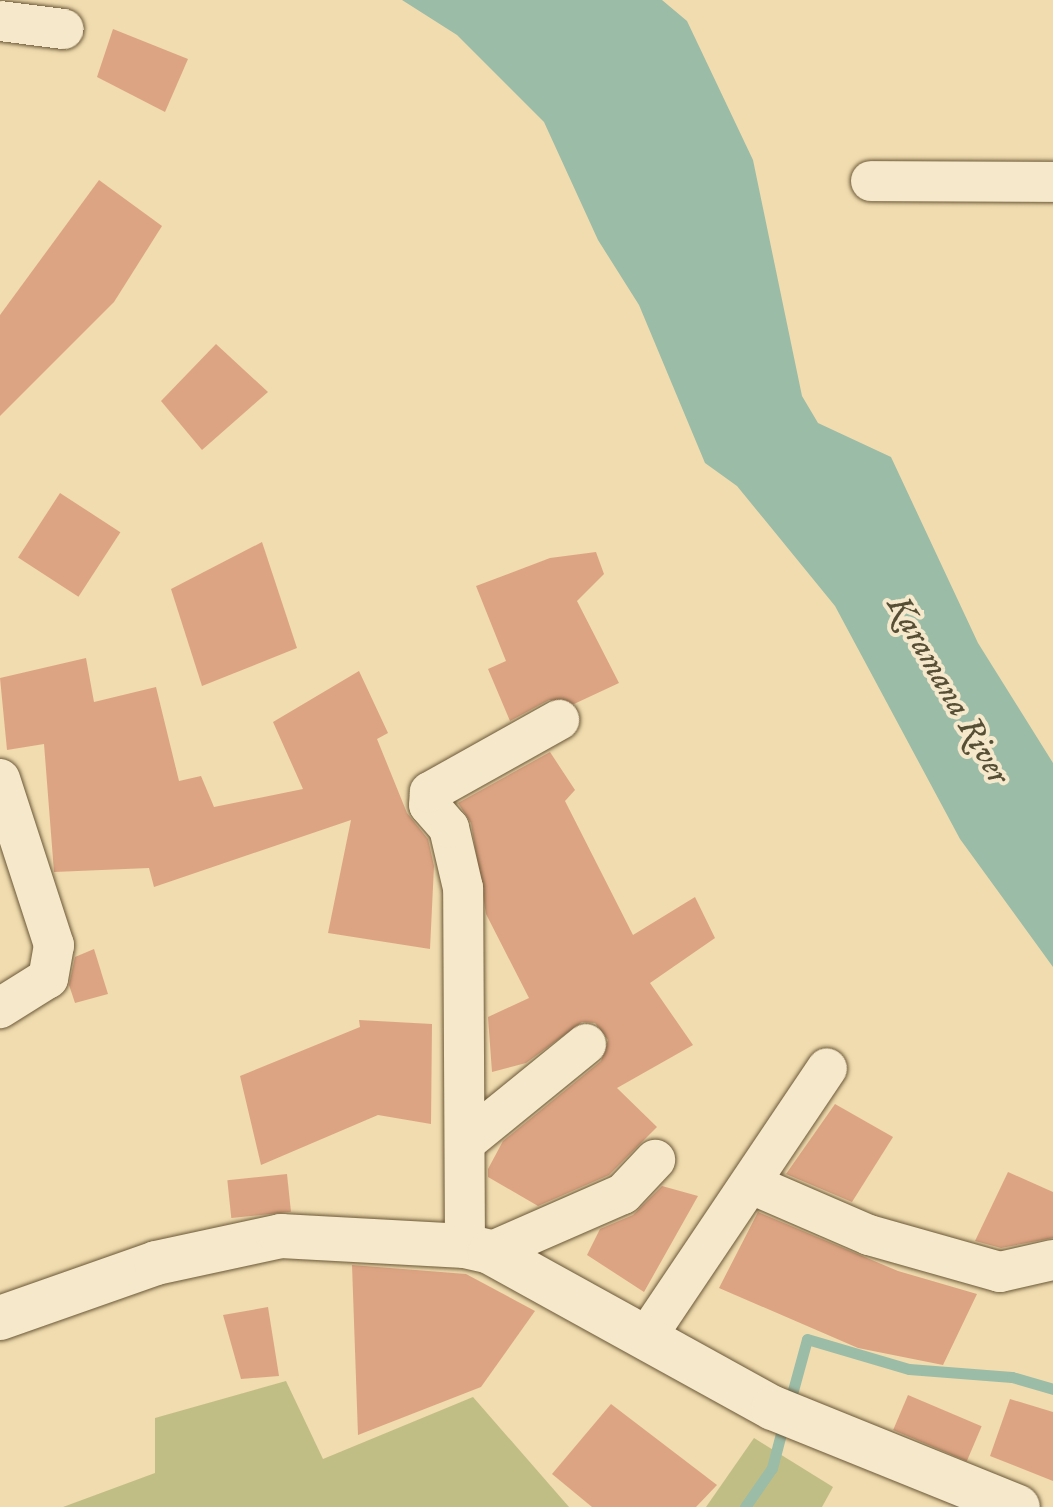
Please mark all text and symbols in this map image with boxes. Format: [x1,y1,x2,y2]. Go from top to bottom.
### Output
water label: Karamana River [878,588,1018,792]

